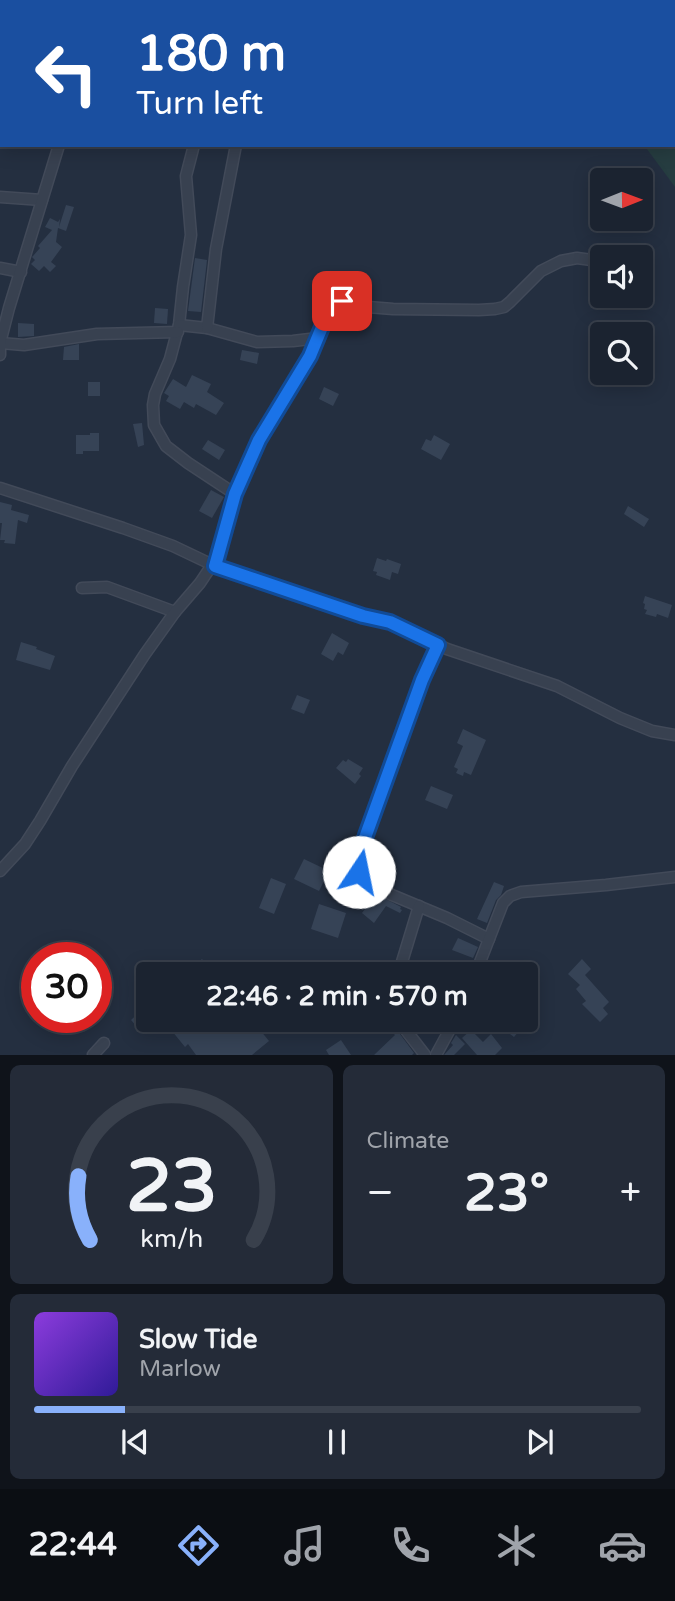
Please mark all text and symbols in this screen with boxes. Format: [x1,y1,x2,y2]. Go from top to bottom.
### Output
text: 180 m [136,25,286,84]
icon: left [21,28,112,119]
text: Turn left [136,85,263,123]
north arrow [590,168,653,231]
map controls [590,168,653,385]
button: sound [590,245,653,308]
pin [312,271,372,331]
icon: arrive [323,282,361,320]
button: search [590,322,653,385]
position arrow [322,835,396,909]
speed limit sign: 30 [21,942,112,1033]
text: 22:46 · 2 min · 570 m [206,981,468,1012]
text: Climate [367,1127,449,1155]
text: 23 [126,1144,217,1232]
text: 23° [464,1162,549,1225]
text: − [367,1170,394,1216]
text: + [620,1170,641,1216]
text: km/h [140,1224,203,1254]
text: Slow Tide [139,1324,257,1355]
text: Marlow [139,1355,221,1383]
icon: previous [116,1423,154,1461]
icon: pause [318,1423,356,1461]
icon: next [521,1423,559,1461]
icon: directions [174,1521,223,1570]
icon: music [280,1521,329,1570]
icon: phone [386,1521,435,1570]
icon: climate [492,1521,541,1570]
icon: car [598,1521,647,1570]
text: 22:44 [28,1526,117,1564]

